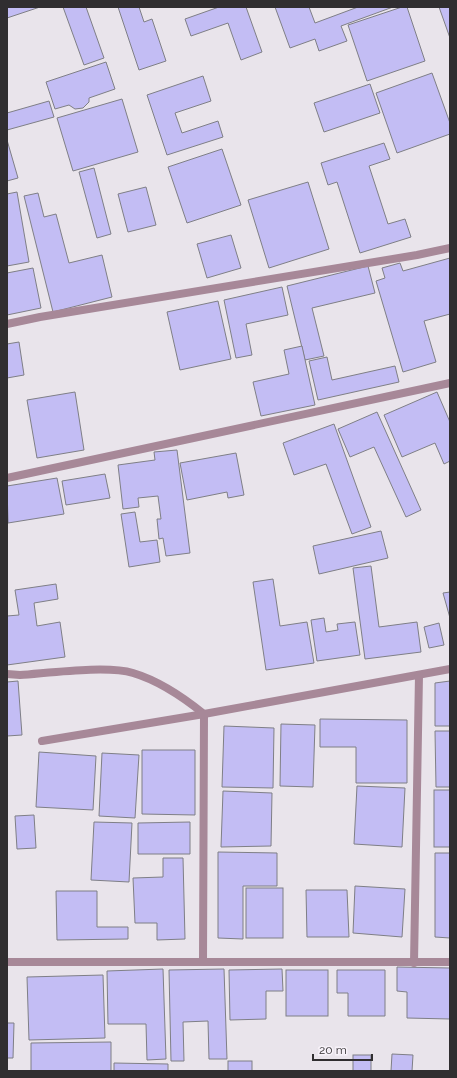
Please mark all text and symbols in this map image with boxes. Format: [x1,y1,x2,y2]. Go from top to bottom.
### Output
scale bar [313,1036,372,1062]
text: 20 m [319,1043,347,1057]

